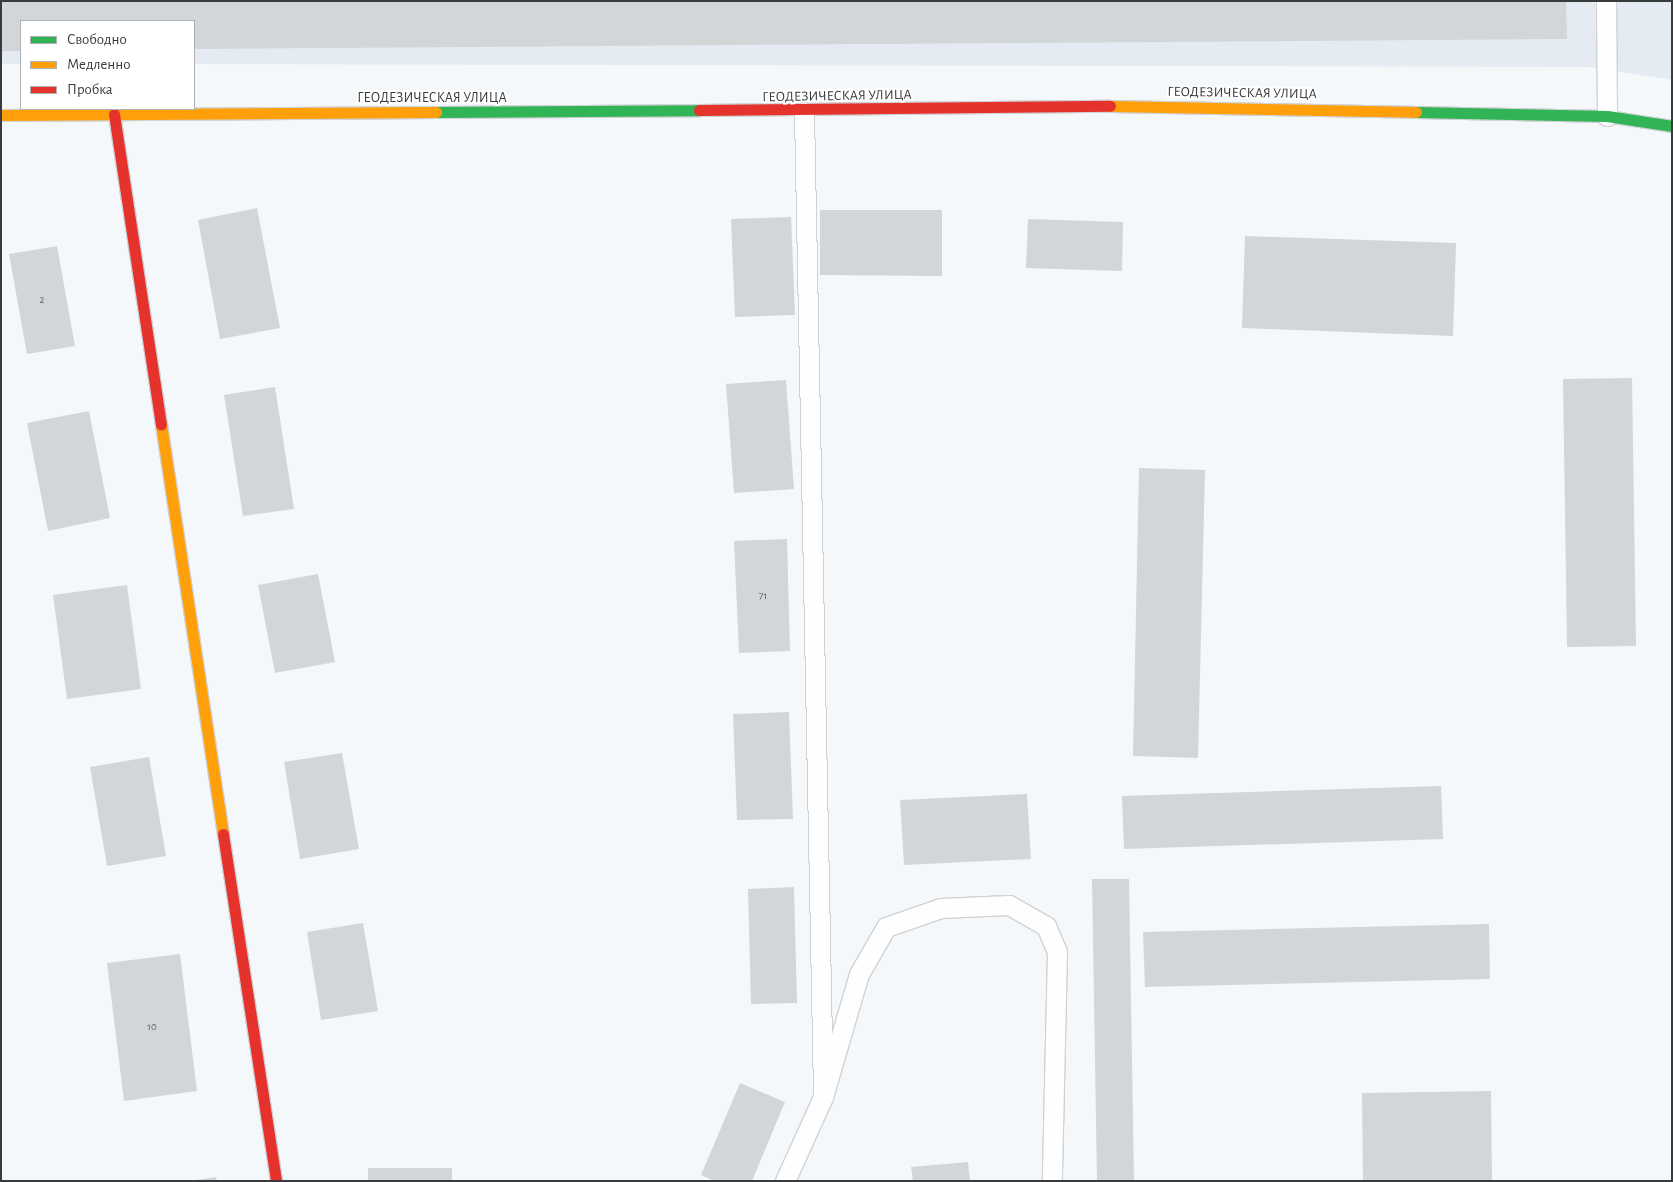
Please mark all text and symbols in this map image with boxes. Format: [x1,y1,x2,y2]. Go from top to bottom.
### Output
legend [20,20,195,110]
text: Свободно [67,32,127,47]
text: Медленно [67,57,131,72]
text: Пробка [67,82,113,97]
street label: ГЕОДЕЗИЧЕСКАЯ УЛИЦА [1167,83,1317,103]
street label: ГЕОДЕЗИЧЕСКАЯ УЛИЦА [762,86,912,106]
street label: ГЕОДЕЗИЧЕСКАЯ УЛИЦА [357,90,507,106]
house number: 2 [39,293,45,307]
house number: 71 [759,589,767,603]
house number: 10 [147,1020,157,1034]

